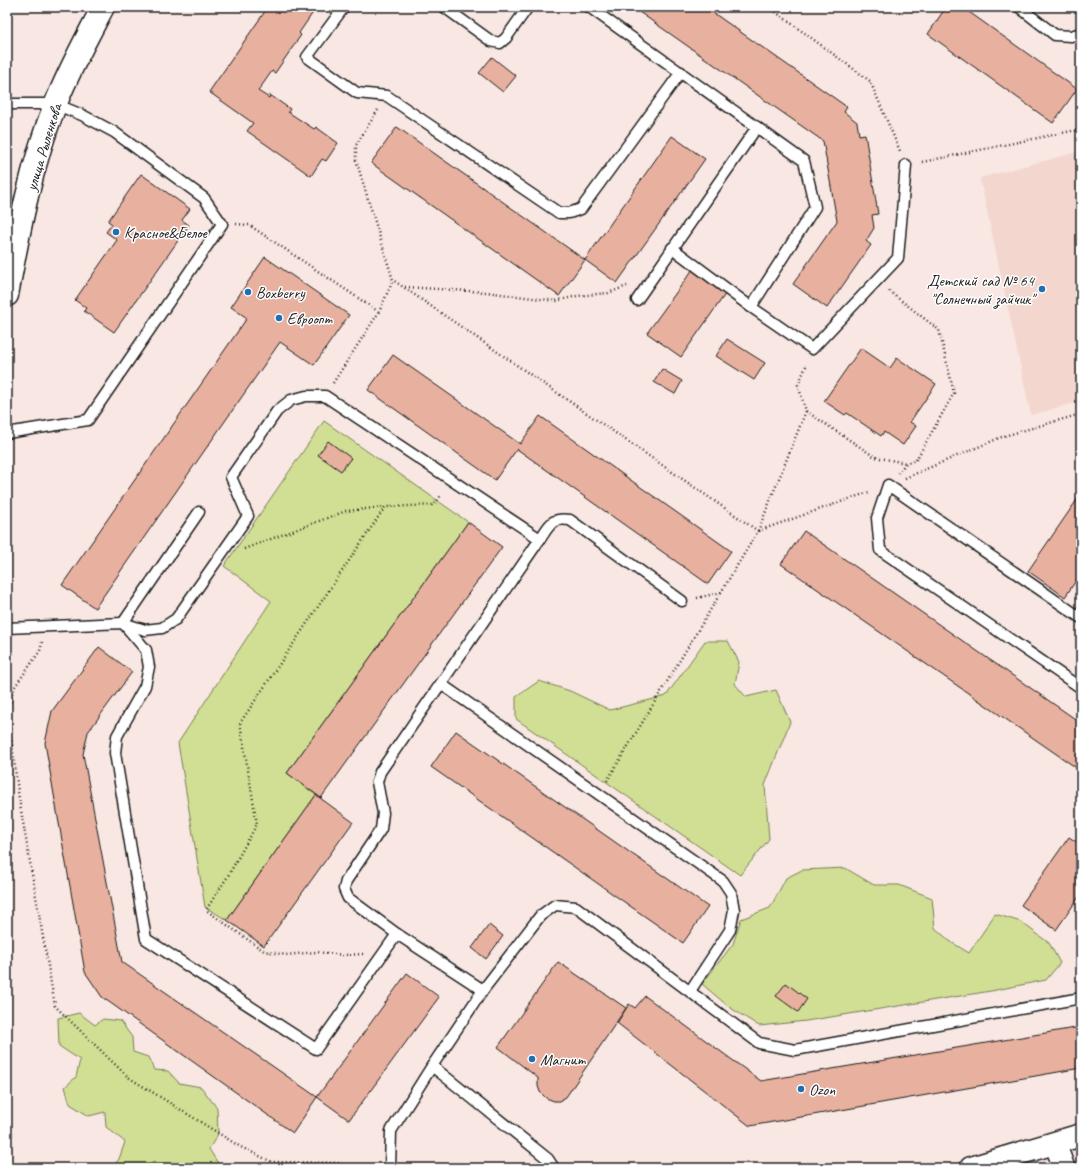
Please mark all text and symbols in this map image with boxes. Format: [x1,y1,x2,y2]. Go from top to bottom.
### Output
street label: улица Рыленкова [21,100,67,194]
place label: Красное&Белое [124,223,209,243]
marker: Красное&Белое [111,227,121,237]
place label: Детский сад № 64 "Солнечный зайчик" [927,271,1037,309]
place label: Boxberry [256,283,306,303]
marker: Детский сад № 64 "Солнечный зайчик" [1037,284,1047,294]
marker: Boxberry [243,287,253,297]
place label: Евроопт [287,309,333,329]
marker: Евроопт [274,313,284,323]
place label: Магнит [540,1050,587,1070]
marker: Магнит [527,1054,537,1064]
place label: Ozon [809,1080,836,1100]
marker: Ozon [796,1084,806,1094]

